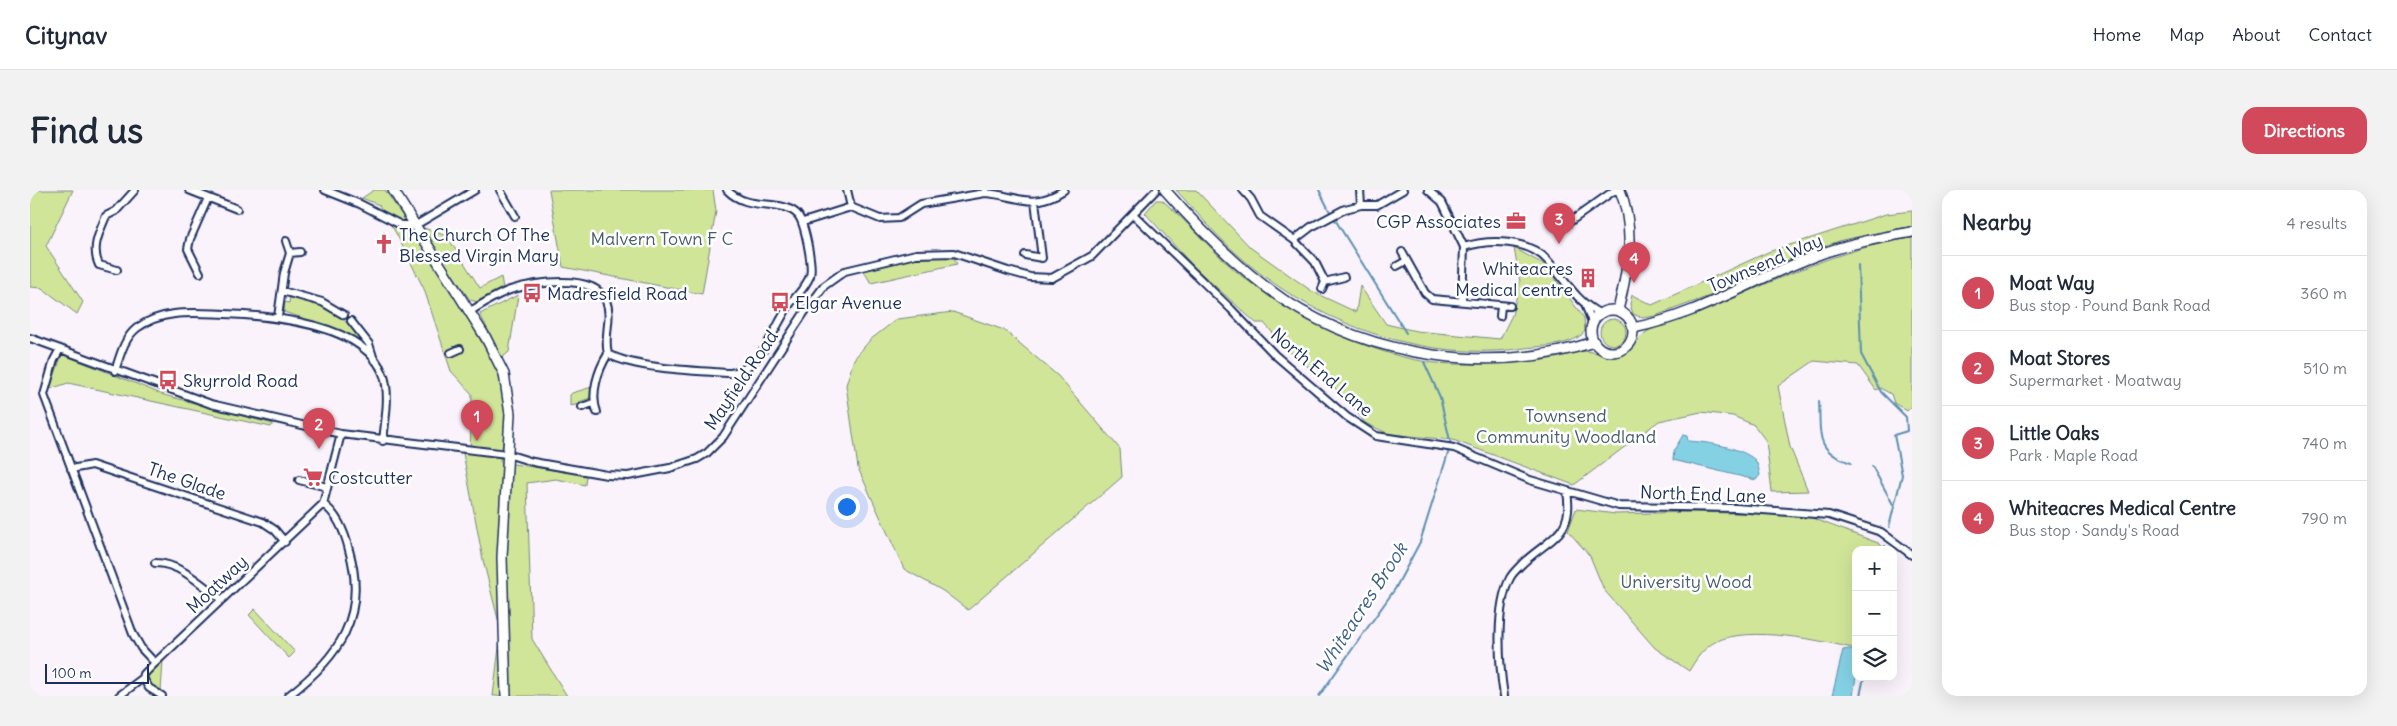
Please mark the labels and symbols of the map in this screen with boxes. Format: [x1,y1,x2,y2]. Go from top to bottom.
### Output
pin: 3 [1543,203,1575,244]
place label: CGP Associates [1376,210,1501,233]
office icon: CGP Associates [1505,210,1527,232]
place label: The Church Of The Blessed Virgin Mary [399,223,559,267]
park label: Malvern Town F C [591,227,734,250]
street label: Townsend Way [1704,229,1826,297]
church icon: The Church Of The Blessed Virgin Mary [373,233,395,255]
pin: 4 [1618,242,1650,283]
place label: Whiteacres Medical centre [1455,257,1573,301]
building icon: Whiteacres Medical centre [1577,267,1599,289]
bus stop icon: Madresfield Road [521,282,543,304]
place label: Madresfield Road [547,282,688,305]
bus stop icon: Elgar Avenue [769,291,791,313]
place label: Elgar Avenue [795,291,902,314]
street label: North End Lane [1266,323,1378,421]
street label: Mayfield Road [699,325,783,434]
bus stop icon: Skyrrold Road [157,369,179,391]
place label: Skyrrold Road [183,369,299,392]
pin: 1 [461,400,493,441]
park label: Townsend Community Woodland [1476,404,1657,448]
pin: 2 [303,408,335,449]
street label: The Glade [145,457,229,505]
supermarket icon: Costcutter [302,466,324,488]
place label: Costcutter [328,466,413,489]
street label: North End Lane [1639,480,1767,508]
your location [834,494,860,520]
water label: Whiteacres Brook [1310,537,1413,678]
street label: Moatway [182,550,252,618]
park label: University Wood [1620,570,1752,593]
scale bar [45,661,149,684]

